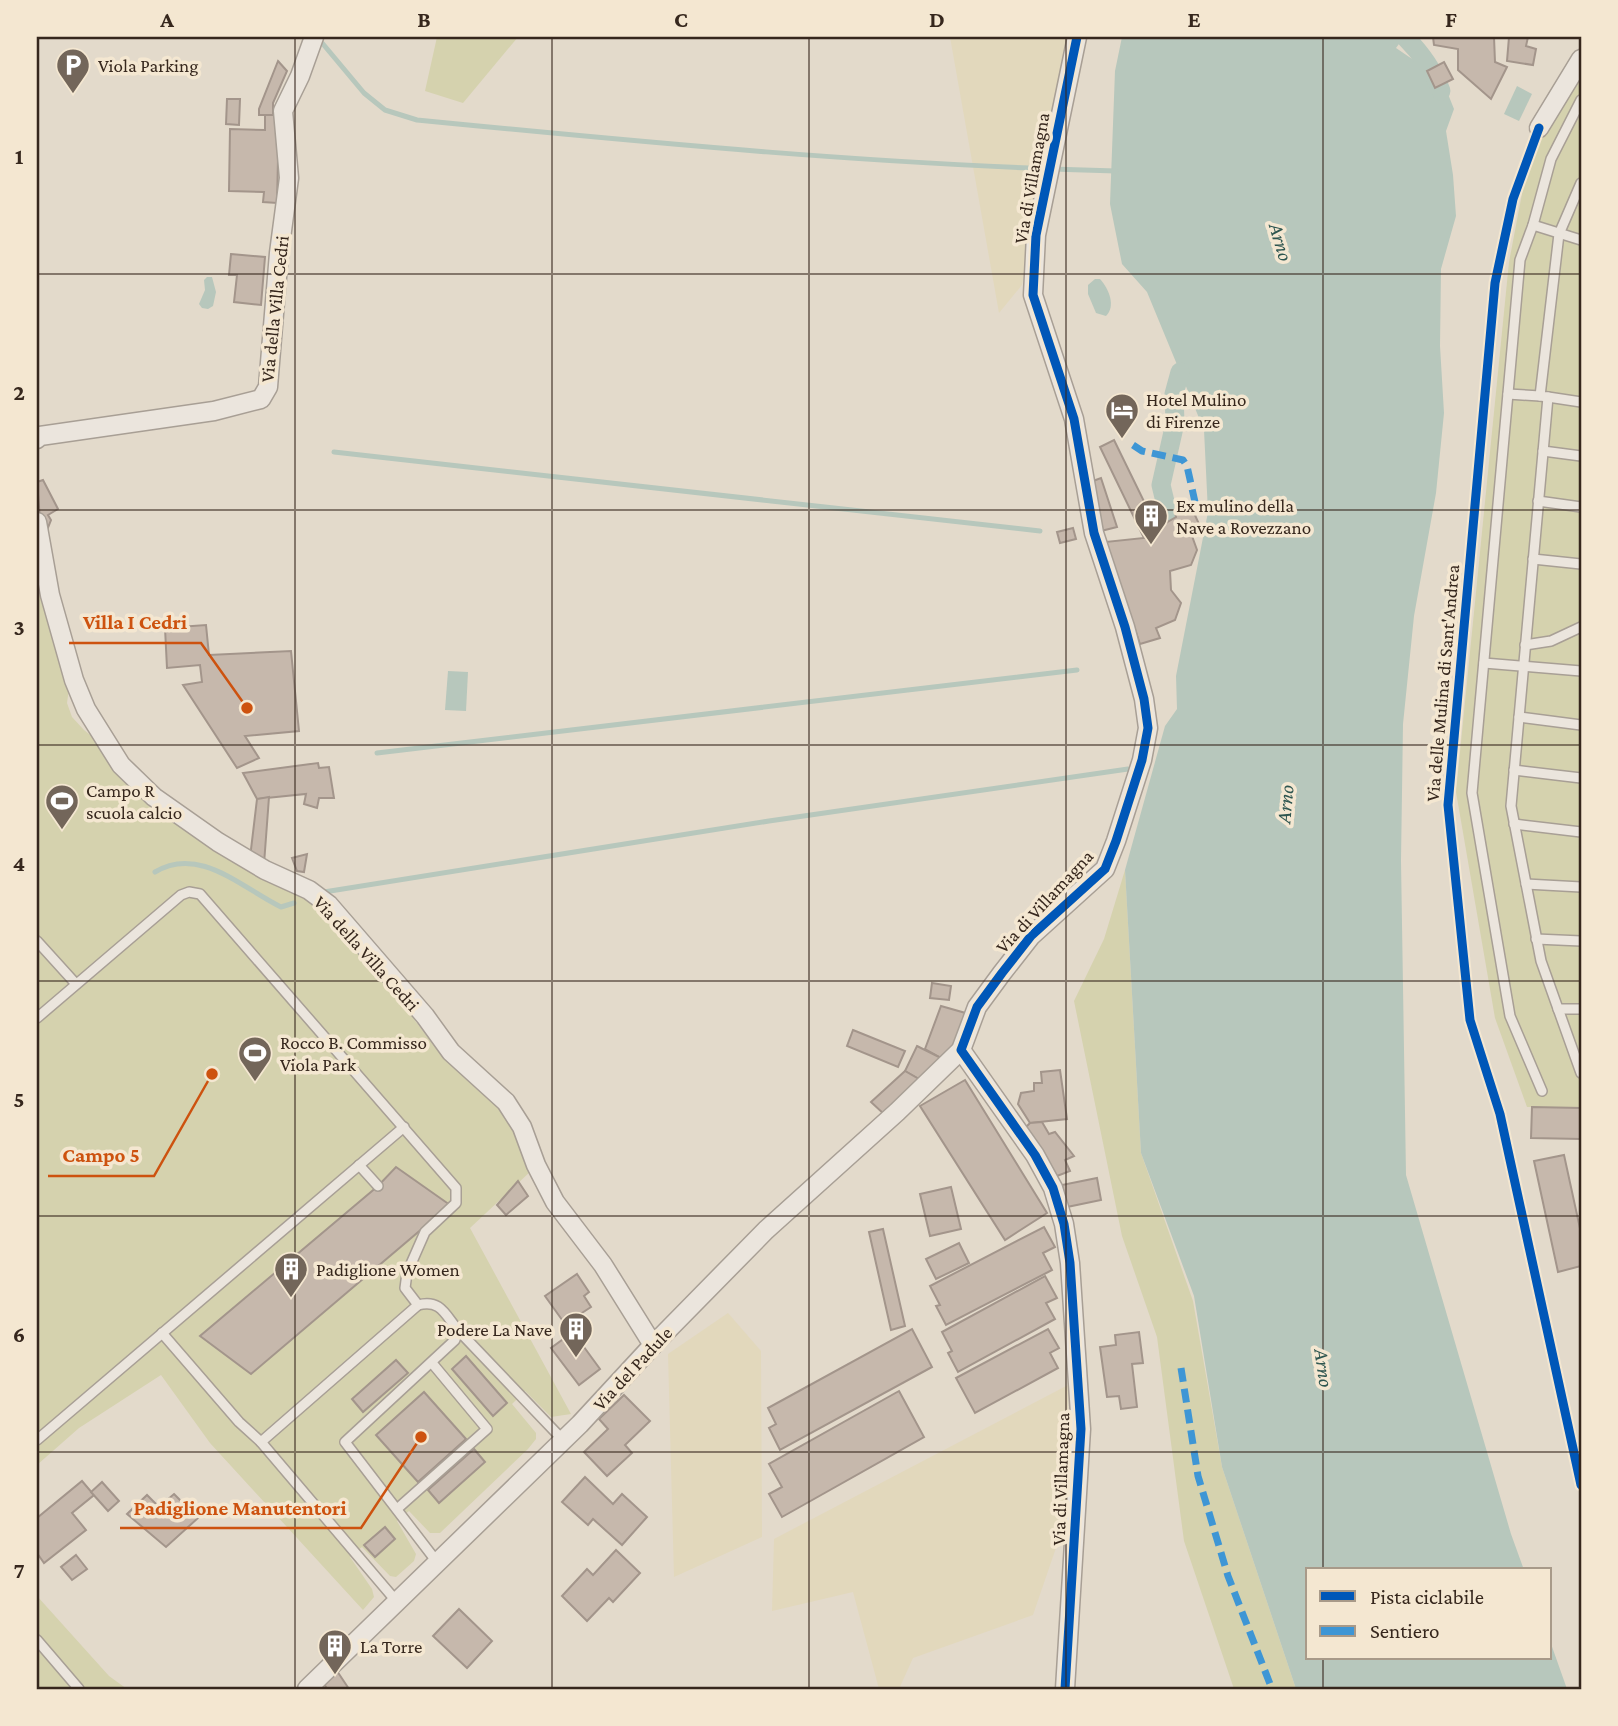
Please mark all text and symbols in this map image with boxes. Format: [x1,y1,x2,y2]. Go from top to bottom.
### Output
text: A [159,6,174,32]
text: B [417,6,431,32]
text: C [674,6,688,32]
text: D [929,6,945,32]
text: E [1187,6,1201,32]
text: F [1445,6,1457,32]
parking icon: Viola Parking [54,46,92,95]
place label: Viola Parking [98,55,198,76]
street label: Via di Villamagna [1010,111,1053,245]
text: 1 [15,143,24,169]
water label: Arno [1264,219,1298,264]
street label: Via della Villa Cedri [256,235,293,384]
text: 2 [13,379,25,405]
place label: Hotel Mulino di Firenze [1146,389,1246,432]
hotel icon: Hotel Mulino di Firenze [1103,391,1141,440]
place label: Ex mulino della Nave a Rovezzano [1176,495,1311,538]
building icon: Ex mulino della Nave a Rovezzano [1132,497,1170,546]
street label: Via delle Mulina di Sant'Andrea [1422,563,1463,802]
callout: Villa I Cedri [69,601,201,643]
text: Villa I Cedri [82,610,187,634]
text: 3 [13,614,25,640]
place label: Campo R scuola calcio [86,780,182,823]
sports icon: Campo R scuola calcio [43,782,81,831]
water label: Arno [1271,784,1299,825]
street label: Via di Villamagna [991,845,1098,957]
text: 4 [13,850,25,876]
street label: Via della Villa Cedri [309,891,424,1015]
place label: Rocco B. Commisso Viola Park [280,1032,427,1075]
sports icon: Rocco B. Commisso Viola Park [236,1034,274,1083]
text: 5 [13,1086,25,1112]
callout: Campo 5 [48,1134,154,1176]
text: Campo 5 [62,1143,140,1167]
building icon: Padiglione Women [272,1250,310,1299]
place label: Padiglione Women [316,1259,460,1280]
building icon: Podere La Nave [557,1310,595,1359]
place label: Podere La Nave [437,1319,552,1340]
text: 6 [13,1321,25,1347]
street label: Via del Padule [588,1322,676,1414]
water label: Arno [1309,1346,1339,1389]
street label: Via di Villamagna [1048,1412,1073,1546]
callout: Padiglione Manutentori [120,1486,361,1528]
text: Padiglione Manutentori [133,1496,347,1520]
text: 7 [13,1557,25,1583]
legend [1306,1568,1552,1660]
text: Pista ciclabile [1370,1585,1484,1609]
text: Sentiero [1370,1619,1439,1643]
building icon: La Torre [316,1627,354,1676]
place label: La Torre [360,1636,422,1657]

